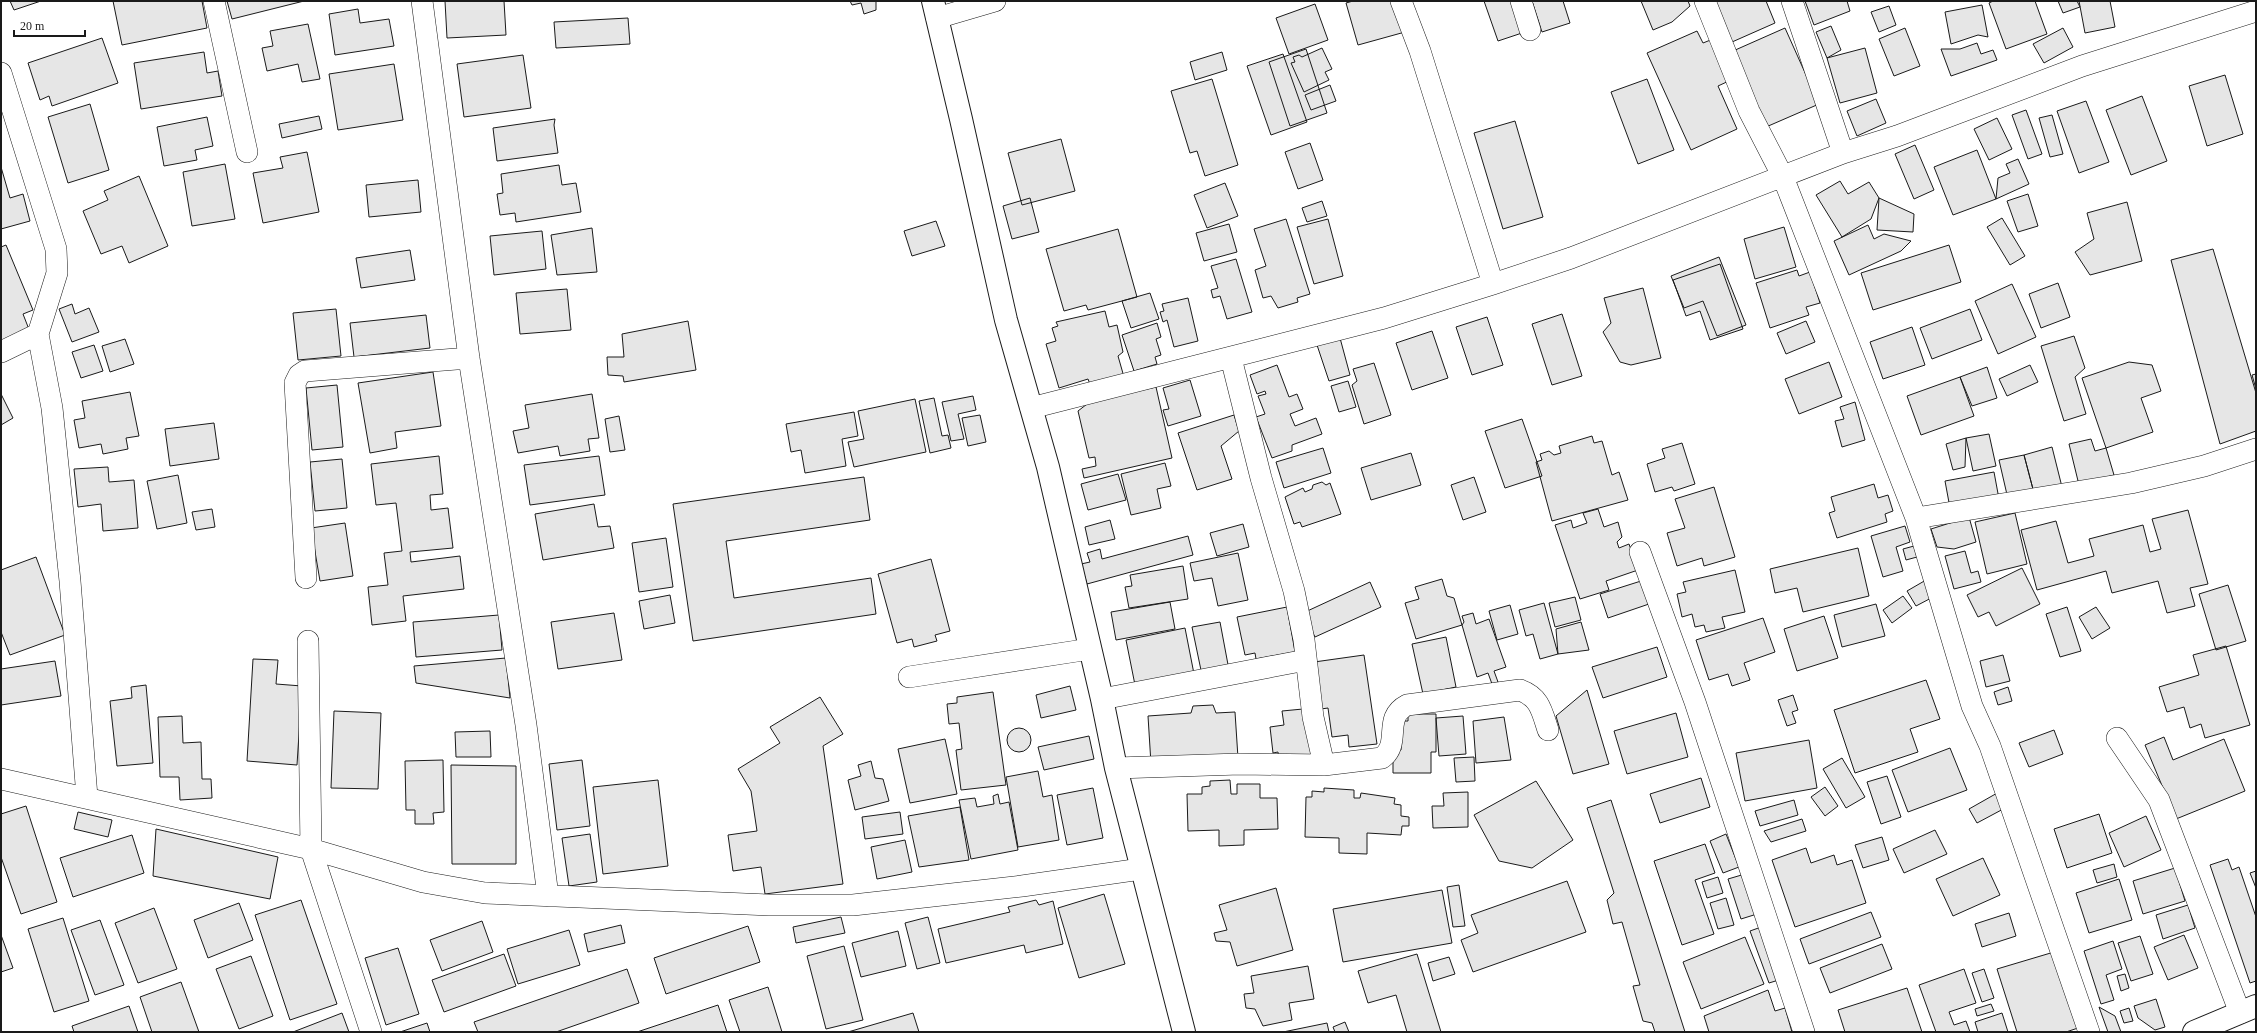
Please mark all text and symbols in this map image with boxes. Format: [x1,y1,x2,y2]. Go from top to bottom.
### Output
scale bar [14,12,85,38]
text: 20 m [20,19,45,33]

